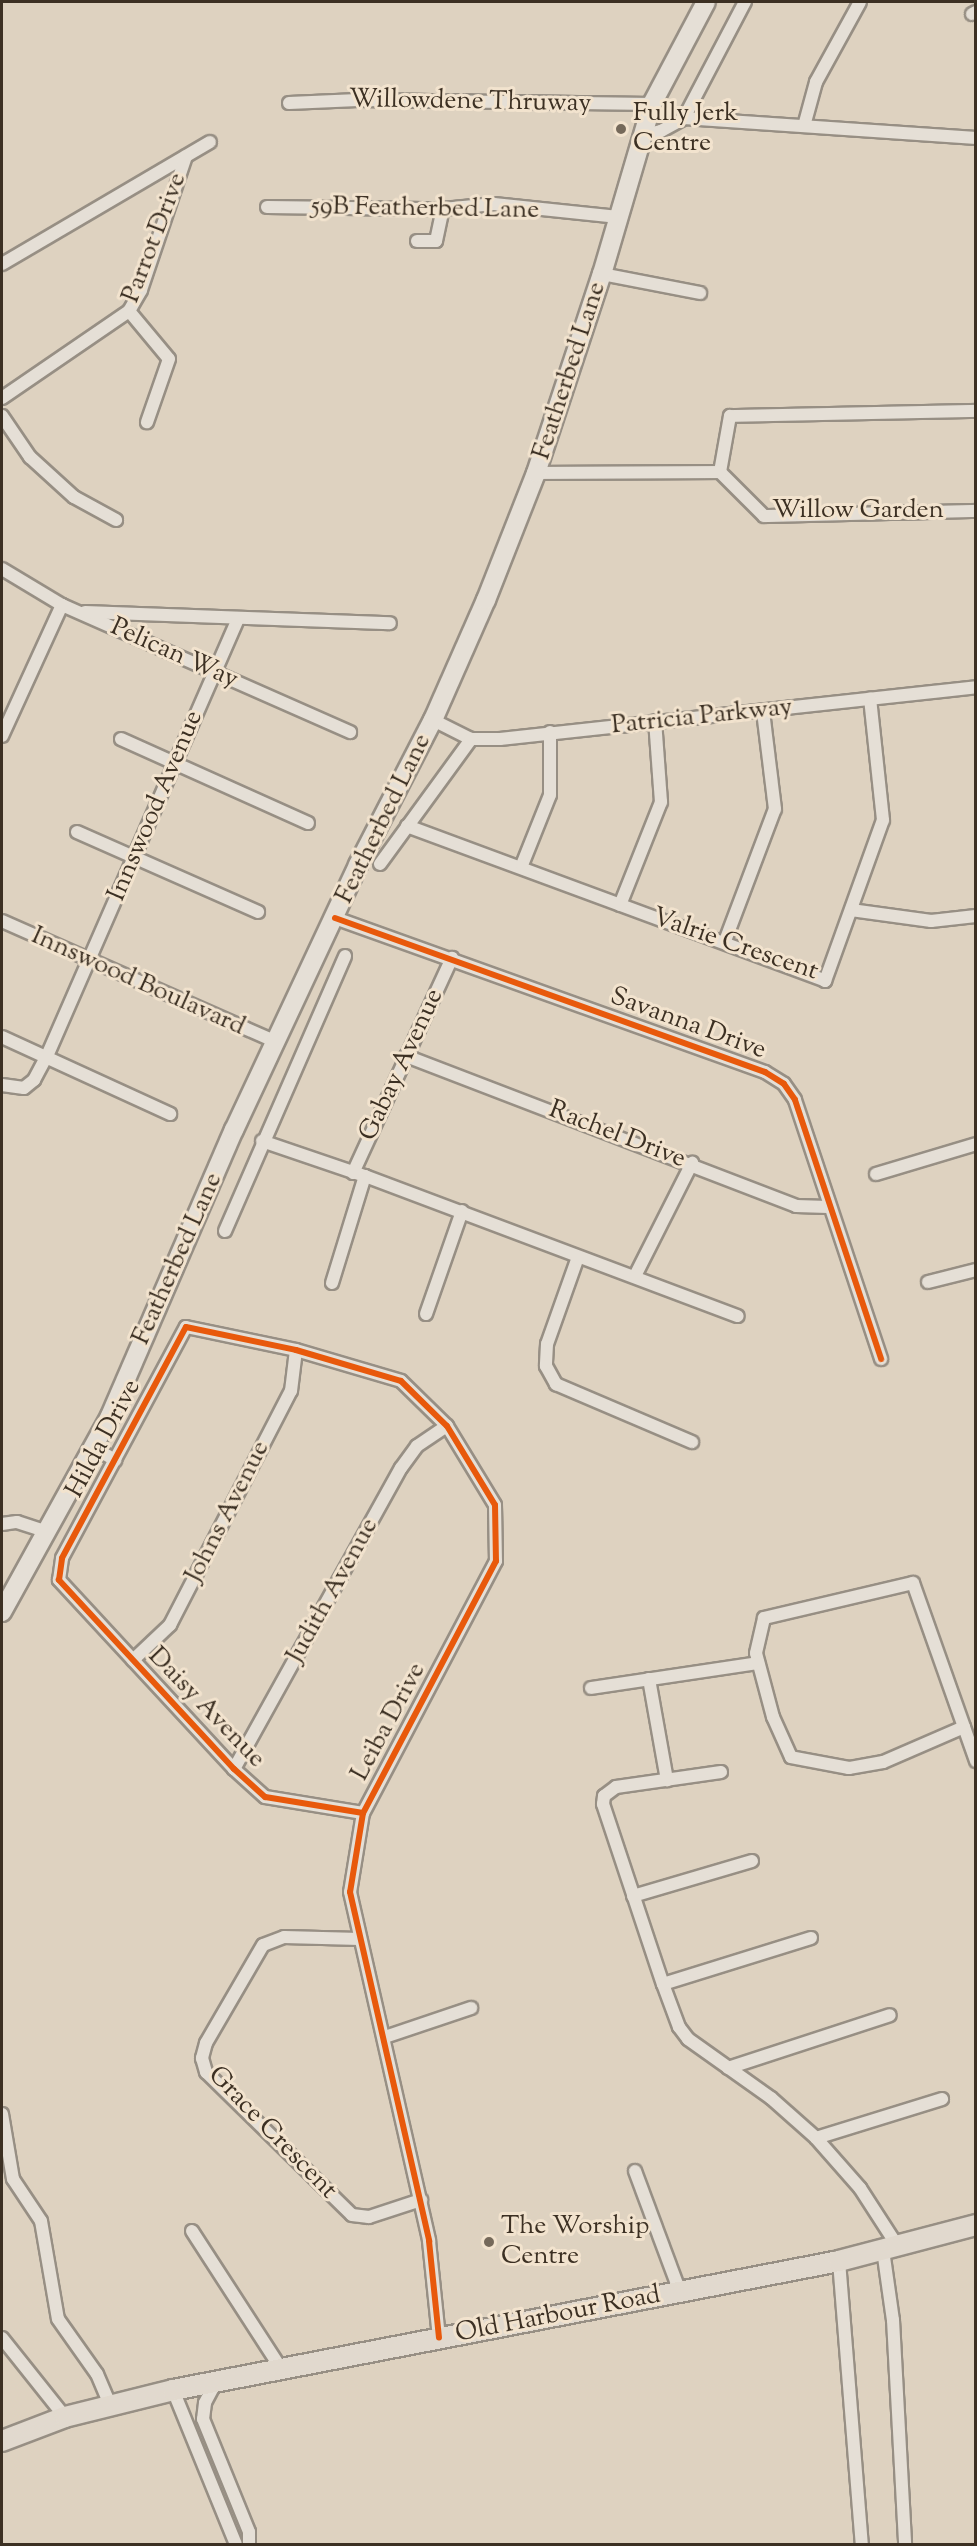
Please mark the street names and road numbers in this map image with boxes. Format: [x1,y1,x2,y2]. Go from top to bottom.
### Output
street label: Willowdene Thruway [349,84,591,120]
street label: Parrot Drive [116,169,194,307]
street label: 59B Featherbed Lane [311,191,539,227]
street label: Featherbed Lane [527,278,613,464]
street label: Willow Garden [772,495,944,527]
street label: Pelican Way [105,612,243,696]
street label: Patricia Parkway [610,692,794,742]
street label: Innswood Avenue [102,706,210,906]
street label: Featherbed Lane [329,729,439,909]
street label: Valrie Crescent [648,902,822,988]
street label: Innswood Boulavard [26,921,250,1043]
street label: Savanna Drive [606,981,770,1067]
street label: Gabay Avenue [353,984,451,1146]
street label: Rachel Drive [544,1095,690,1175]
street label: Featherbed Lane [126,1168,230,1350]
street label: Hilda Drive [60,1374,148,1504]
street label: Johns Avenue [179,1436,277,1588]
street label: Judith Avenue [280,1513,386,1669]
street label: Daisy Avenue [141,1641,271,1775]
street label: Leiba Drive [345,1658,433,1786]
street label: Grace Crescent [201,2060,343,2206]
street label: Old Harbour Road [453,2280,663,2350]

